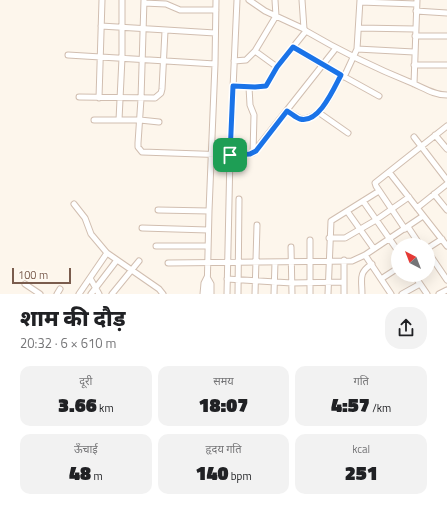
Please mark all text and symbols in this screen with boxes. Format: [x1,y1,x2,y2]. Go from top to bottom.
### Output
pin [213,138,247,172]
icon: arrive [219,144,241,166]
north arrow [391,238,435,282]
map controls [391,238,435,282]
scale bar [12,266,71,285]
text: 100 m [18,267,48,283]
text: शाम की दौड़ [20,301,125,335]
button: share [385,307,427,349]
text: 20:32 · 6 × 610 m [20,333,116,353]
text: दूरी [79,373,92,389]
text: समय [213,373,234,389]
text: गति [354,373,369,389]
text: 3.66 [58,389,97,420]
text: 18:07 [199,389,248,420]
text: 4:57 [331,389,370,420]
text: km [97,400,114,416]
text: /km [370,400,391,416]
text: ऊँचाई [74,441,98,457]
text: हृदय गति [205,441,242,457]
text: kcal [352,441,370,457]
text: 48 [69,457,91,488]
text: 140 [195,457,228,488]
text: 251 [345,457,378,488]
text: m [91,468,103,484]
text: bpm [228,468,252,484]

